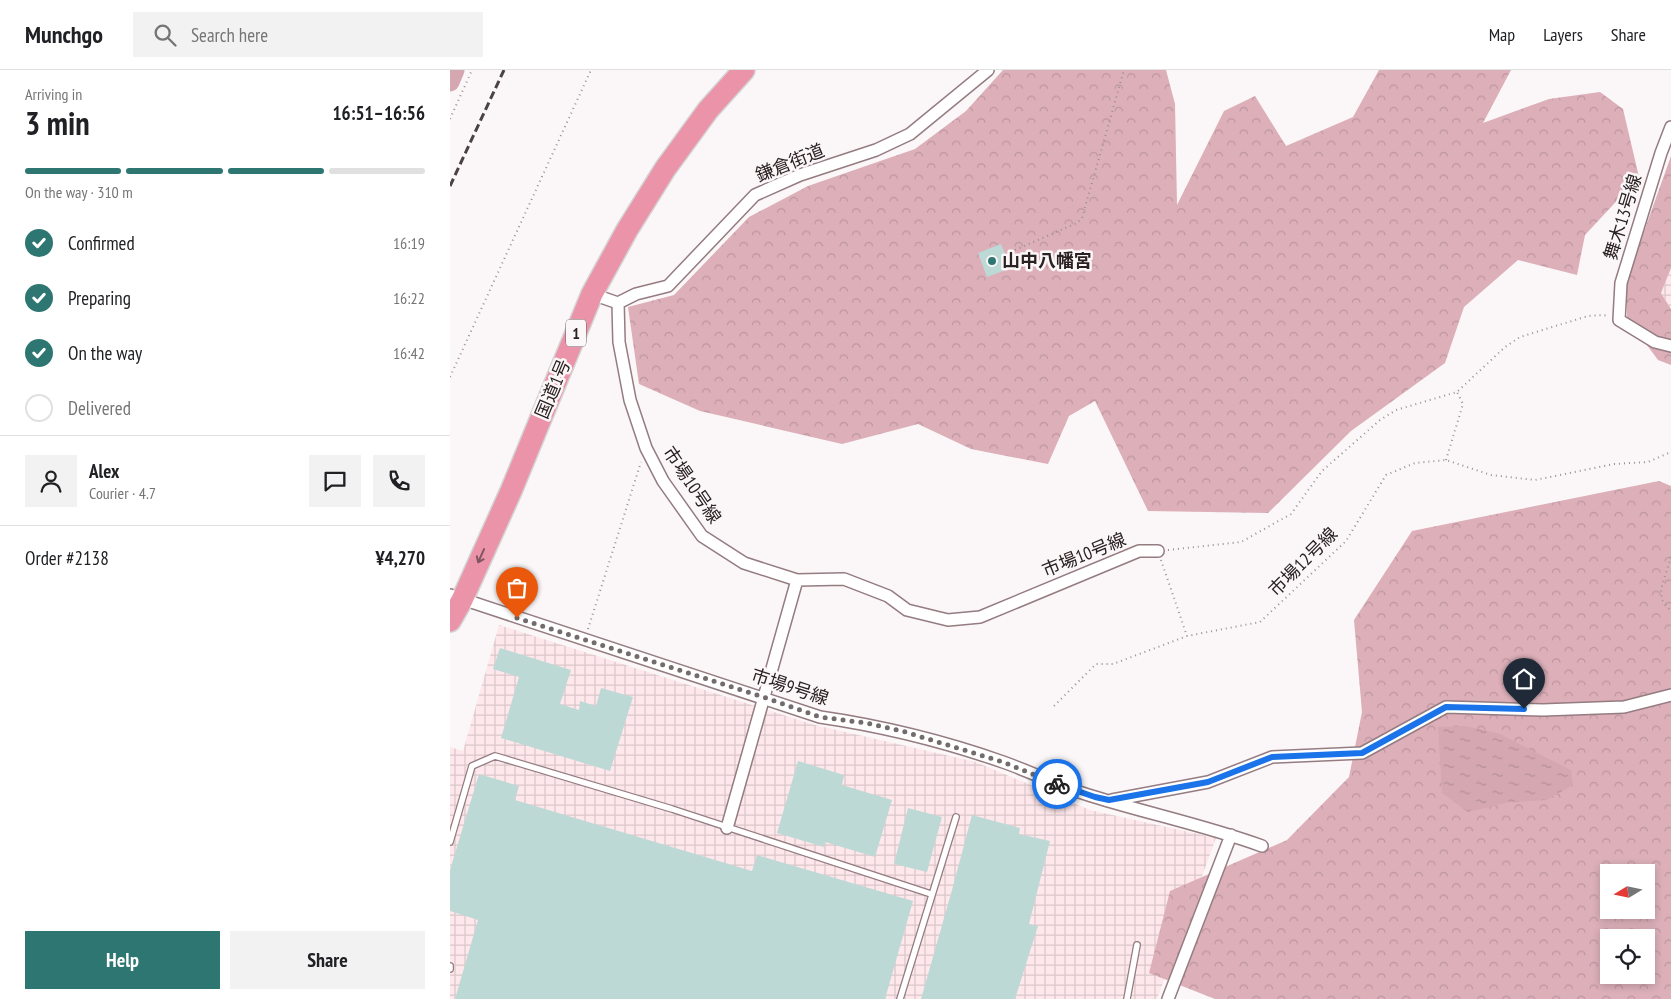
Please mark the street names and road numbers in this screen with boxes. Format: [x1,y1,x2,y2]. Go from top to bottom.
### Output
street label: 鎌倉街道 [752,138,827,187]
street label: 舞木13号線 [1599,171,1646,262]
road number: 1 [566,320,586,346]
street label: 国道1号 [530,356,575,422]
street label: 市場10号線 [658,442,727,528]
street label: 市場12号線 [1263,522,1342,601]
street label: 市場10号線 [1039,527,1129,582]
street label: 市場9号線 [749,663,832,710]

